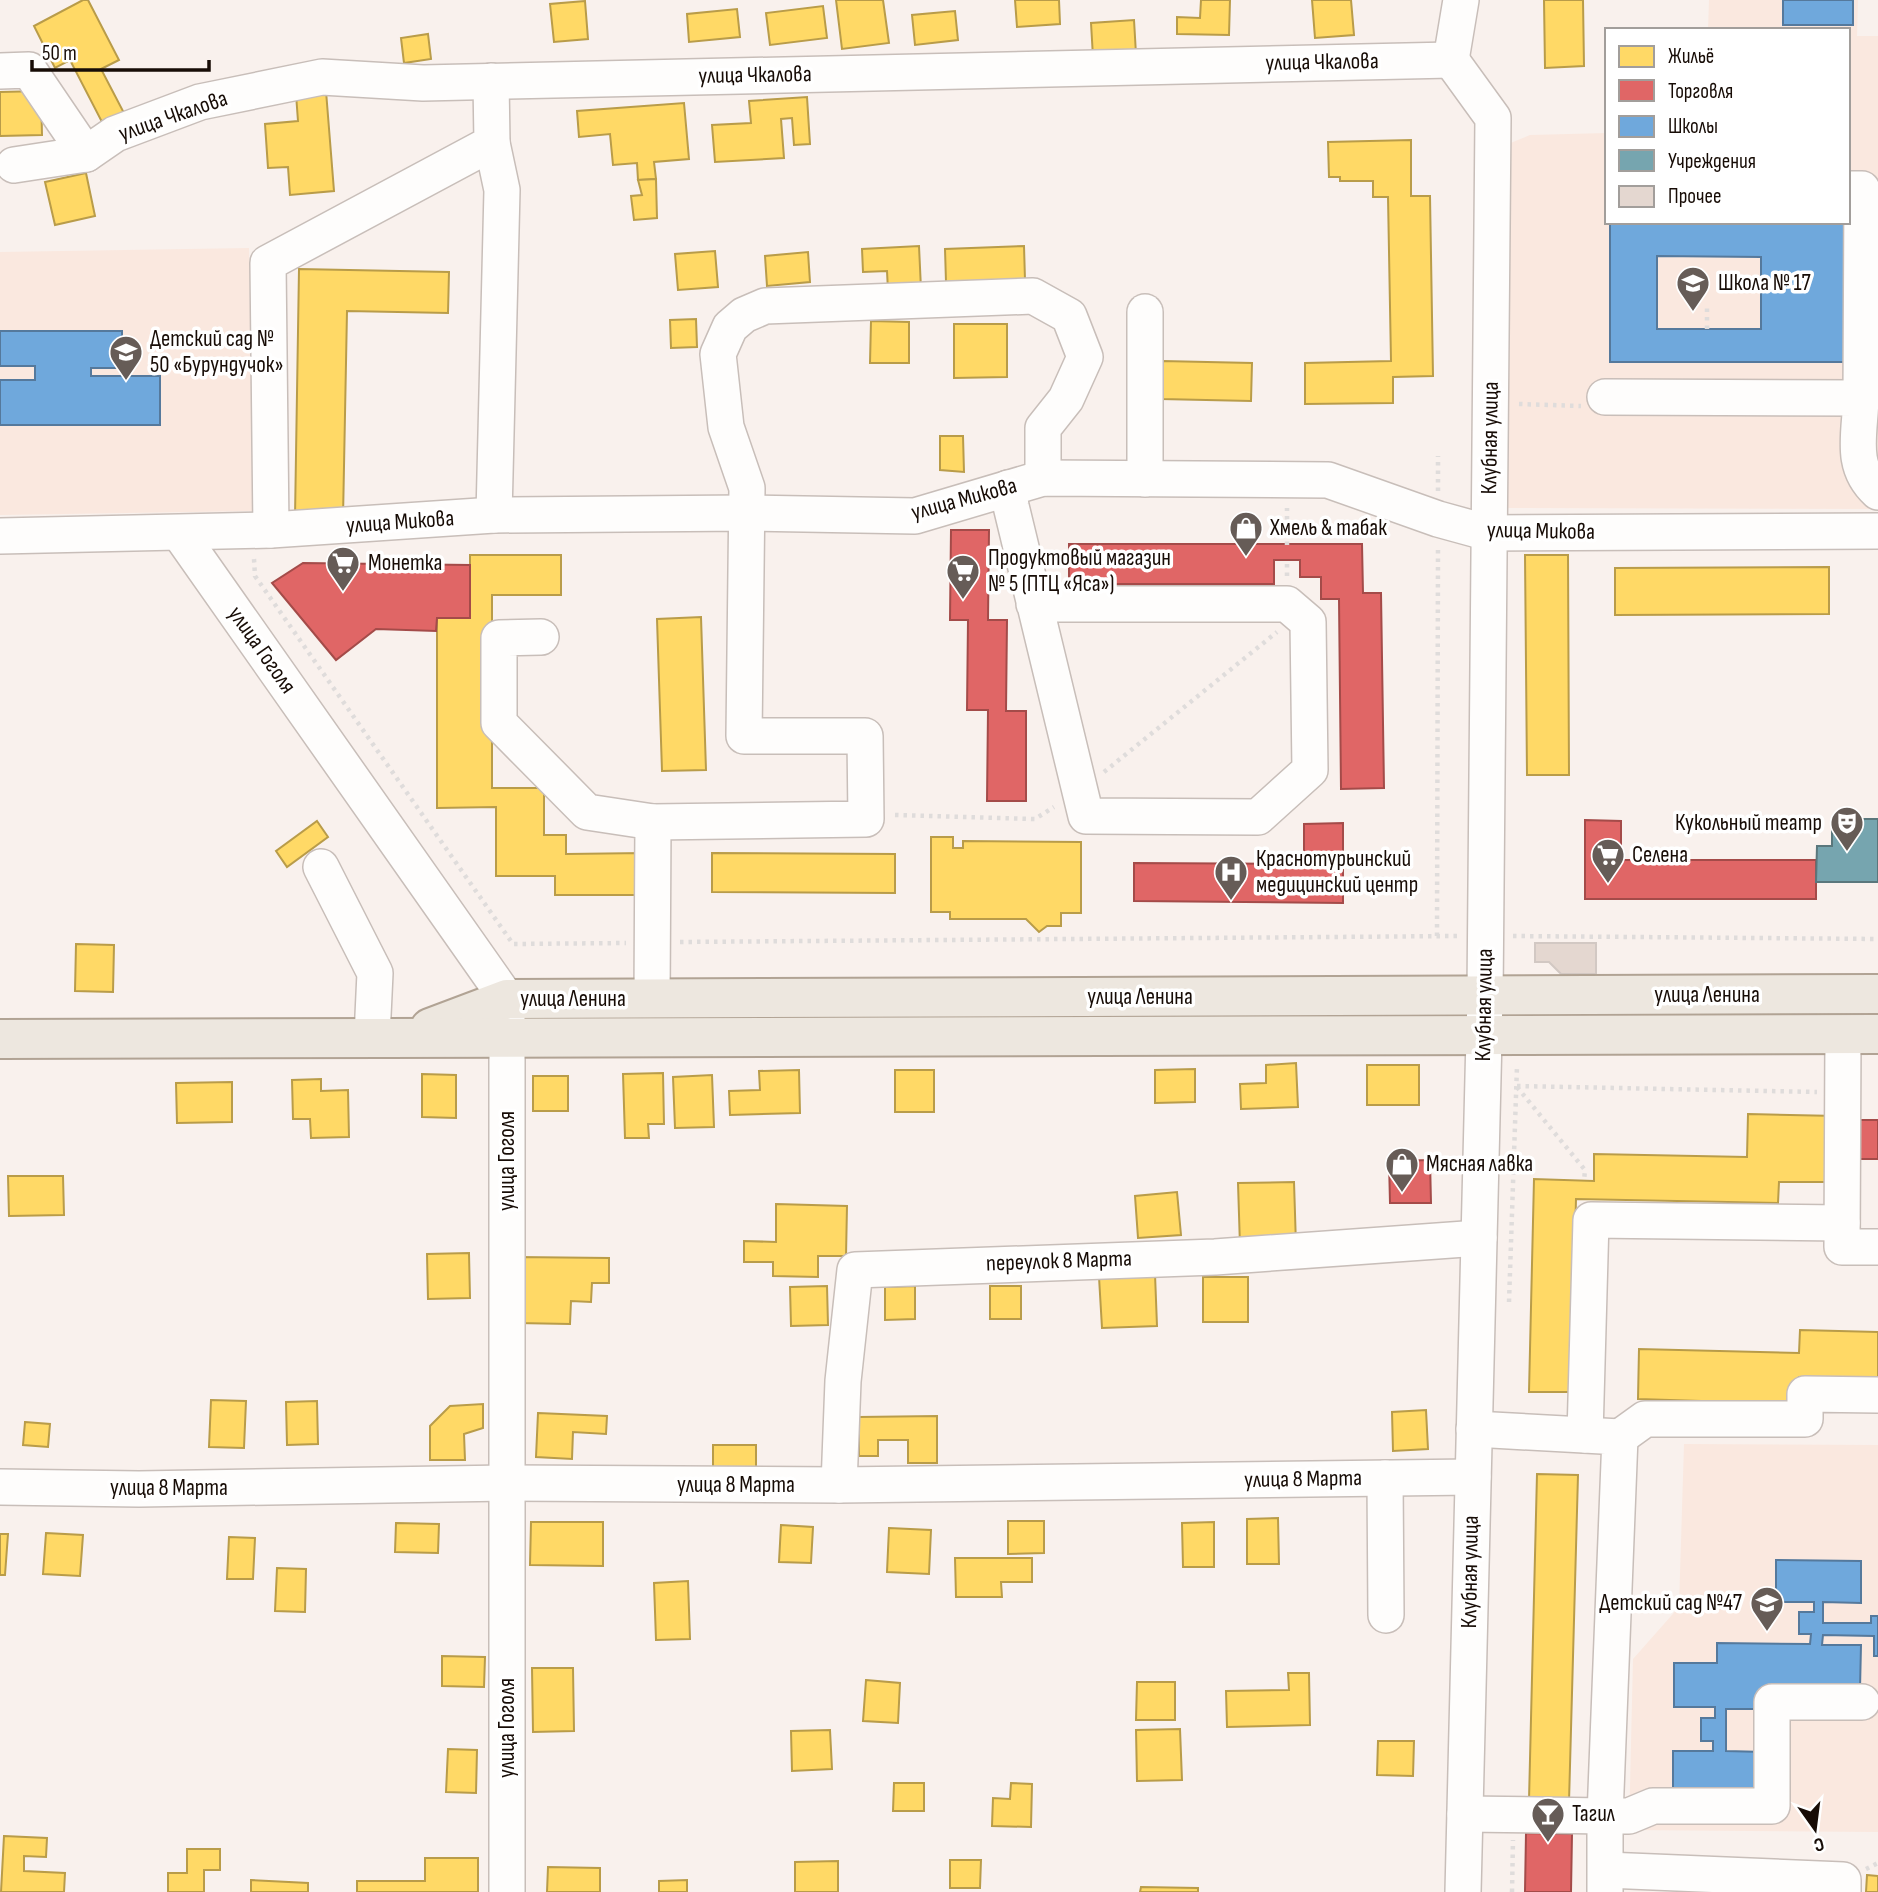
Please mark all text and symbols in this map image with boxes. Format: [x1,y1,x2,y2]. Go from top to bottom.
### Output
scale bar [32,28,208,72]
legend [1605,28,1850,224]
text: 50 m [42,41,77,66]
text: Жильё [1668,44,1714,69]
street label: улица Чкалова [1265,47,1379,77]
street label: улица Чкалова [698,60,812,90]
text: Торговля [1668,79,1733,104]
street label: улица Чкалова [115,84,231,148]
text: Школы [1668,114,1718,139]
text: Учреждения [1668,149,1756,174]
text: Прочее [1668,184,1721,209]
school or university icon: Школа № 17 [1674,264,1712,313]
place label: Школа № 17 [1718,269,1811,297]
place label: Детский сад № 50 «Бурундучок» [150,325,284,379]
school or university icon: Детский сад № 50 «Бурундучок» [107,333,145,382]
street label: Клубная улица [1475,381,1505,495]
street label: улица Микова [908,471,1020,527]
street label: улица Микова [345,504,455,540]
shop icon: Хмель & табак [1227,509,1265,558]
place label: Хмель & табак [1269,514,1387,542]
street label: улица Микова [1487,516,1595,546]
supermarket icon: Монетка [324,544,362,593]
place label: Продуктовый магазин № 5 (ПТЦ «Яса») [988,544,1171,598]
place label: Монетка [368,549,442,577]
supermarket icon: Продуктовый магазин № 5 (ПТЦ «Яса») [944,552,982,601]
street label: улица Гоголя [222,601,302,699]
theatre icon: Кукольный театр [1828,804,1866,853]
place label: Кукольный театр [1675,809,1822,837]
supermarket icon: Селена [1589,836,1627,885]
place label: Селена [1632,841,1688,869]
place label: Краснотурьинский медицинский центр [1256,845,1418,899]
hospital icon: Краснотурьинский медицинский центр [1212,853,1250,902]
street label: Клубная улица [1469,948,1499,1062]
street label: улица Ленина [1654,981,1760,1009]
street label: улица Ленина [1087,983,1193,1011]
street label: улица Ленина [520,985,626,1013]
street label: улица Гоголя [493,1111,521,1211]
shop icon: Мясная лавка [1383,1145,1421,1194]
place label: Мясная лавка [1426,1150,1533,1178]
street label: переулок 8 Марта [986,1244,1132,1278]
street label: улица 8 Марта [1244,1464,1362,1494]
street label: улица 8 Марта [677,1471,795,1499]
street label: улица 8 Марта [110,1474,228,1502]
street label: Клубная улица [1455,1515,1485,1629]
school or university icon: Детский сад №47 [1748,1584,1786,1633]
place label: Детский сад №47 [1599,1589,1742,1617]
street label: улица Гоголя [493,1678,521,1778]
north arrow [1780,1794,1850,1864]
bar icon: Тагил [1529,1795,1567,1844]
place label: Тагил [1572,1800,1616,1828]
text: С [1811,1832,1826,1856]

